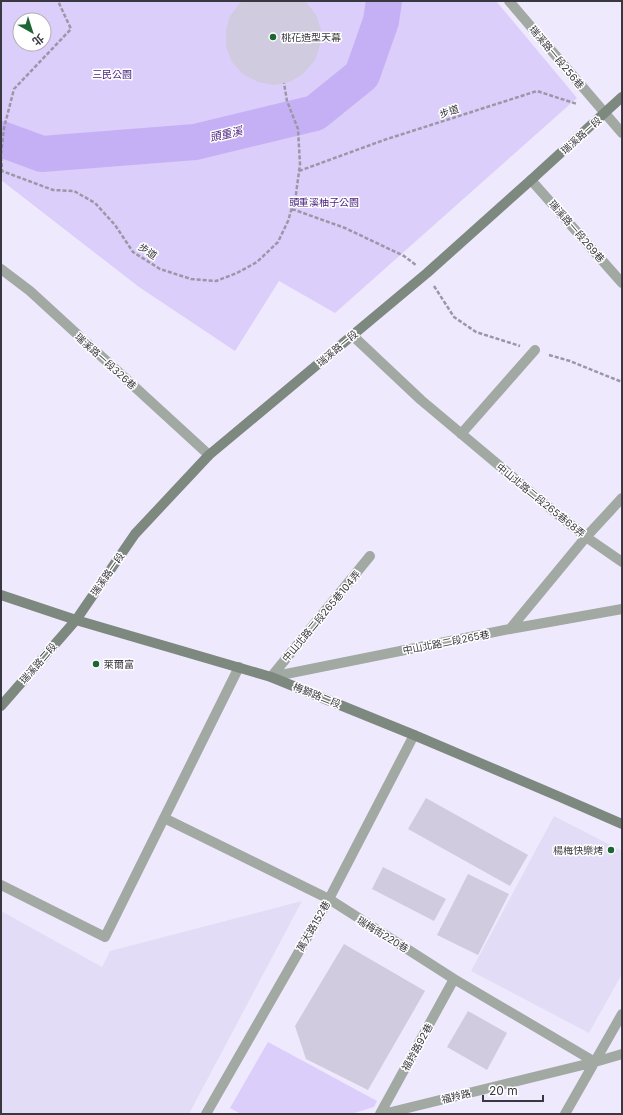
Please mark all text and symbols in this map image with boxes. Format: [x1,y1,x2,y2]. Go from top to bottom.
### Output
north arrow [12,12,52,52]
street label: 瑞溪路一段256巷 [527,23,587,91]
text: 北 [30,31,47,49]
place label: 桃花造型天幕 [281,31,341,43]
marker: 桃花造型天幕 [268,32,278,42]
park label: 三民公園 [92,68,132,80]
street label: 步道 [438,102,460,120]
street label: 瑞溪路一段 [558,114,604,156]
water label: 頭重溪 [208,123,246,145]
park label: 頭重溪柚子公園 [289,196,359,208]
street label: 瑞溪路一段269巷 [547,197,607,265]
street label: 步道 [136,240,160,262]
street label: 瑞溪路一段 [314,327,360,369]
street label: 瑞溪路一段326巷 [73,330,139,392]
street label: 中山北路二段265巷68弄 [494,460,588,540]
street label: 瑞溪路一段 [88,550,126,598]
street label: 中山北路二段265巷104弄 [279,568,363,664]
street label: 中山北路二段265巷 [401,628,491,656]
street label: 瑞溪路二段 [17,640,59,686]
place label: 萊爾富 [104,658,134,670]
marker: 萊爾富 [91,659,101,669]
street label: 梅獅路二段 [292,680,342,710]
place label: 楊梅快樂烤 [553,844,603,856]
marker: 楊梅快樂烤 [606,845,616,855]
street label: 萬大路152巷 [294,899,332,953]
street label: 瑞梅街220巷 [355,913,411,955]
street label: 福羚路92巷 [399,1021,435,1073]
scale bar [483,1077,543,1103]
text: 20 m [489,1083,518,1098]
street label: 福羚路 [440,1087,472,1105]

